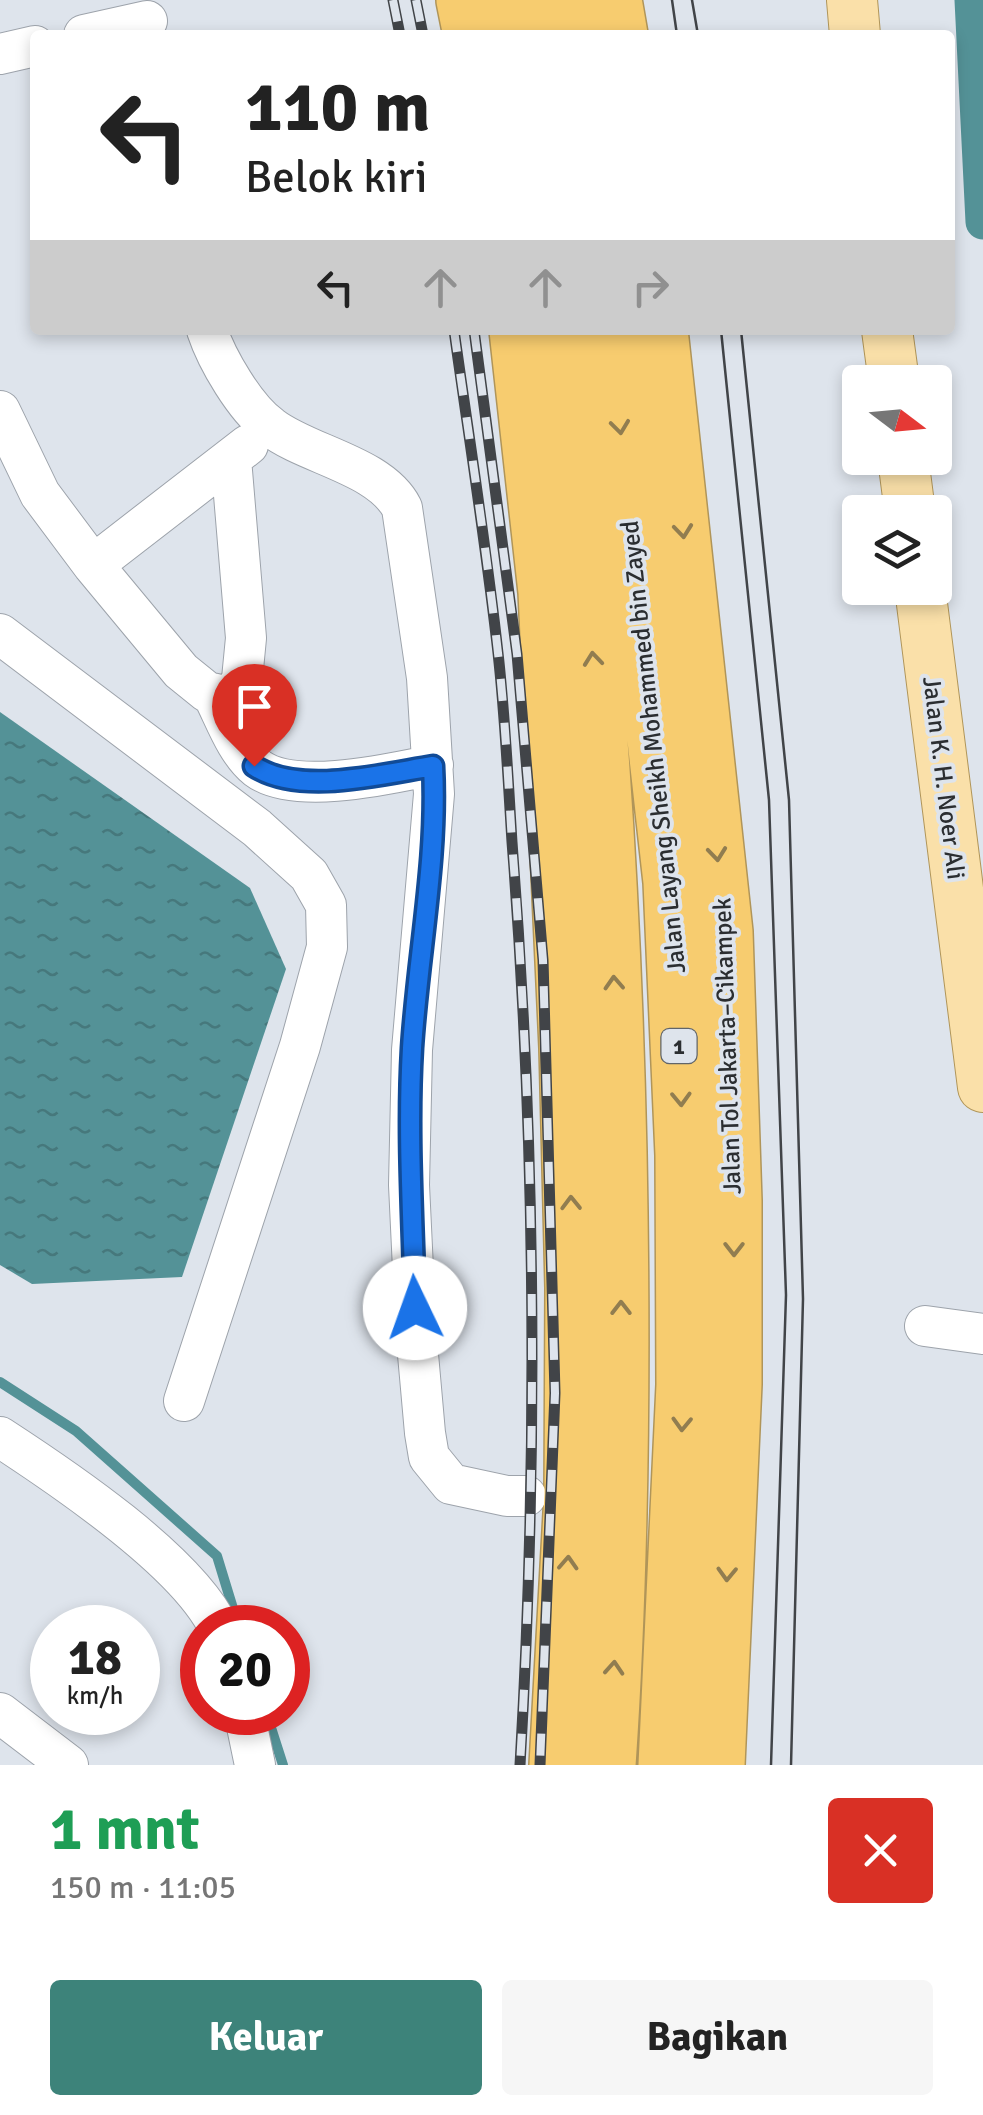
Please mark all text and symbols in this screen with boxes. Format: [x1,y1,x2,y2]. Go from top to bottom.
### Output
text: 110 m [245,64,430,150]
icon: left [80,70,210,200]
text: Belok kiri [245,150,427,205]
icon: left [308,260,363,315]
icon: ahead [413,260,468,315]
icon: ahead [518,260,573,315]
icon: right [623,260,678,315]
north arrow [842,365,952,475]
map controls [842,365,952,605]
one-way arrow [609,419,630,435]
button: layers [842,495,952,605]
street label: Jalan Layang Sheikh Mohammed bin Zayed [614,519,692,975]
one-way arrow [672,524,693,540]
one-way arrow [583,650,604,666]
pin [212,664,297,767]
street label: Jalan K. H. Noer Ali [916,675,972,881]
icon: arrive [227,679,282,734]
one-way arrow [706,847,727,863]
street label: Jalan Tol Jakarta–Cikampek [706,897,748,1195]
one-way arrow [604,974,625,990]
road number: 1 [662,1029,696,1063]
one-way arrow [670,1091,691,1107]
one-way arrow [560,1194,581,1210]
one-way arrow [723,1242,745,1257]
position arrow [363,1256,467,1360]
one-way arrow [610,1299,632,1314]
one-way arrow [672,1416,693,1432]
one-way arrow [558,1554,579,1570]
one-way arrow [716,1566,737,1582]
speed limit sign: 20 [180,1605,310,1735]
text: 18 [68,1627,122,1689]
one-way arrow [603,1659,624,1675]
text: km/h [67,1680,123,1711]
text: 1 mnt [50,1793,199,1867]
button: close [828,1798,933,1903]
text: 150 m · 11:05 [50,1868,236,1907]
button: Keluar [50,1980,482,2095]
button: Bagikan [502,1980,933,2095]

